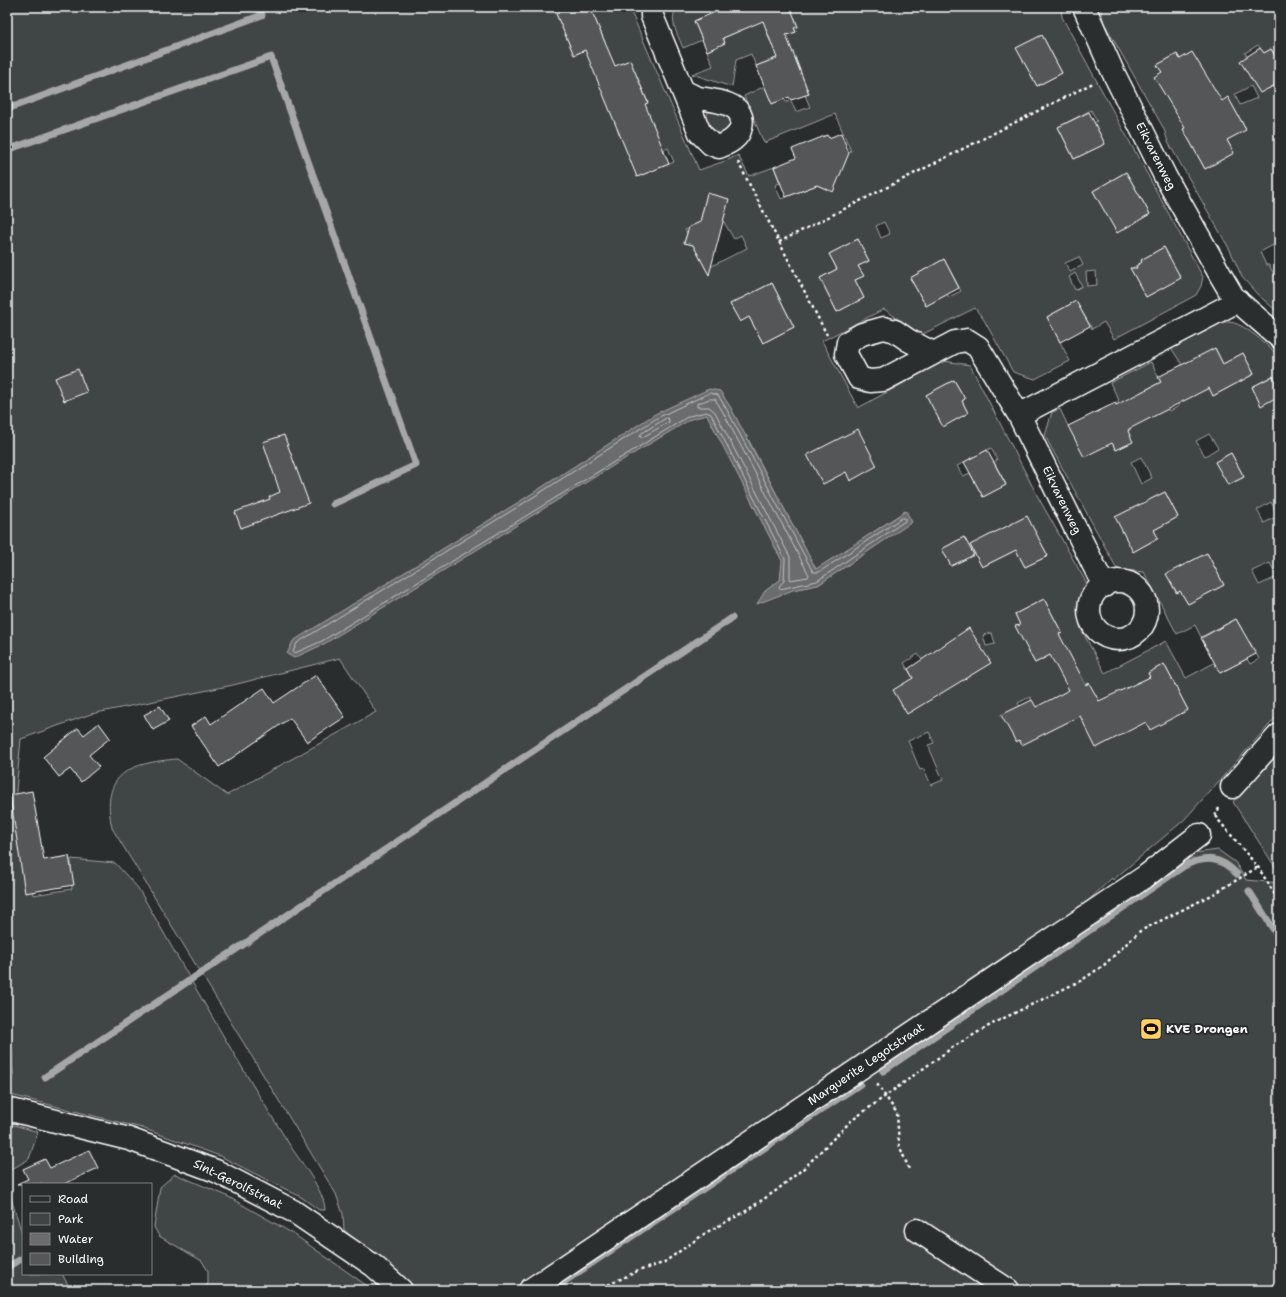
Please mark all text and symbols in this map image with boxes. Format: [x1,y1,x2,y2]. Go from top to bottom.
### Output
street label: Eikvarenweg [1132,119,1180,193]
street label: Eikvarenweg [1039,463,1085,537]
sports icon: KVE Drongen [1138,1016,1164,1042]
street label: Marguerite Legotstraat [805,1019,927,1109]
place label: KVE Drongen [1166,1021,1248,1037]
street label: Sint-Gerolfstraat [191,1155,285,1213]
legend [22,1183,152,1275]
text: Road [58,1191,89,1207]
text: Park [58,1211,84,1227]
text: Water [58,1231,94,1247]
text: Building [58,1251,104,1267]

